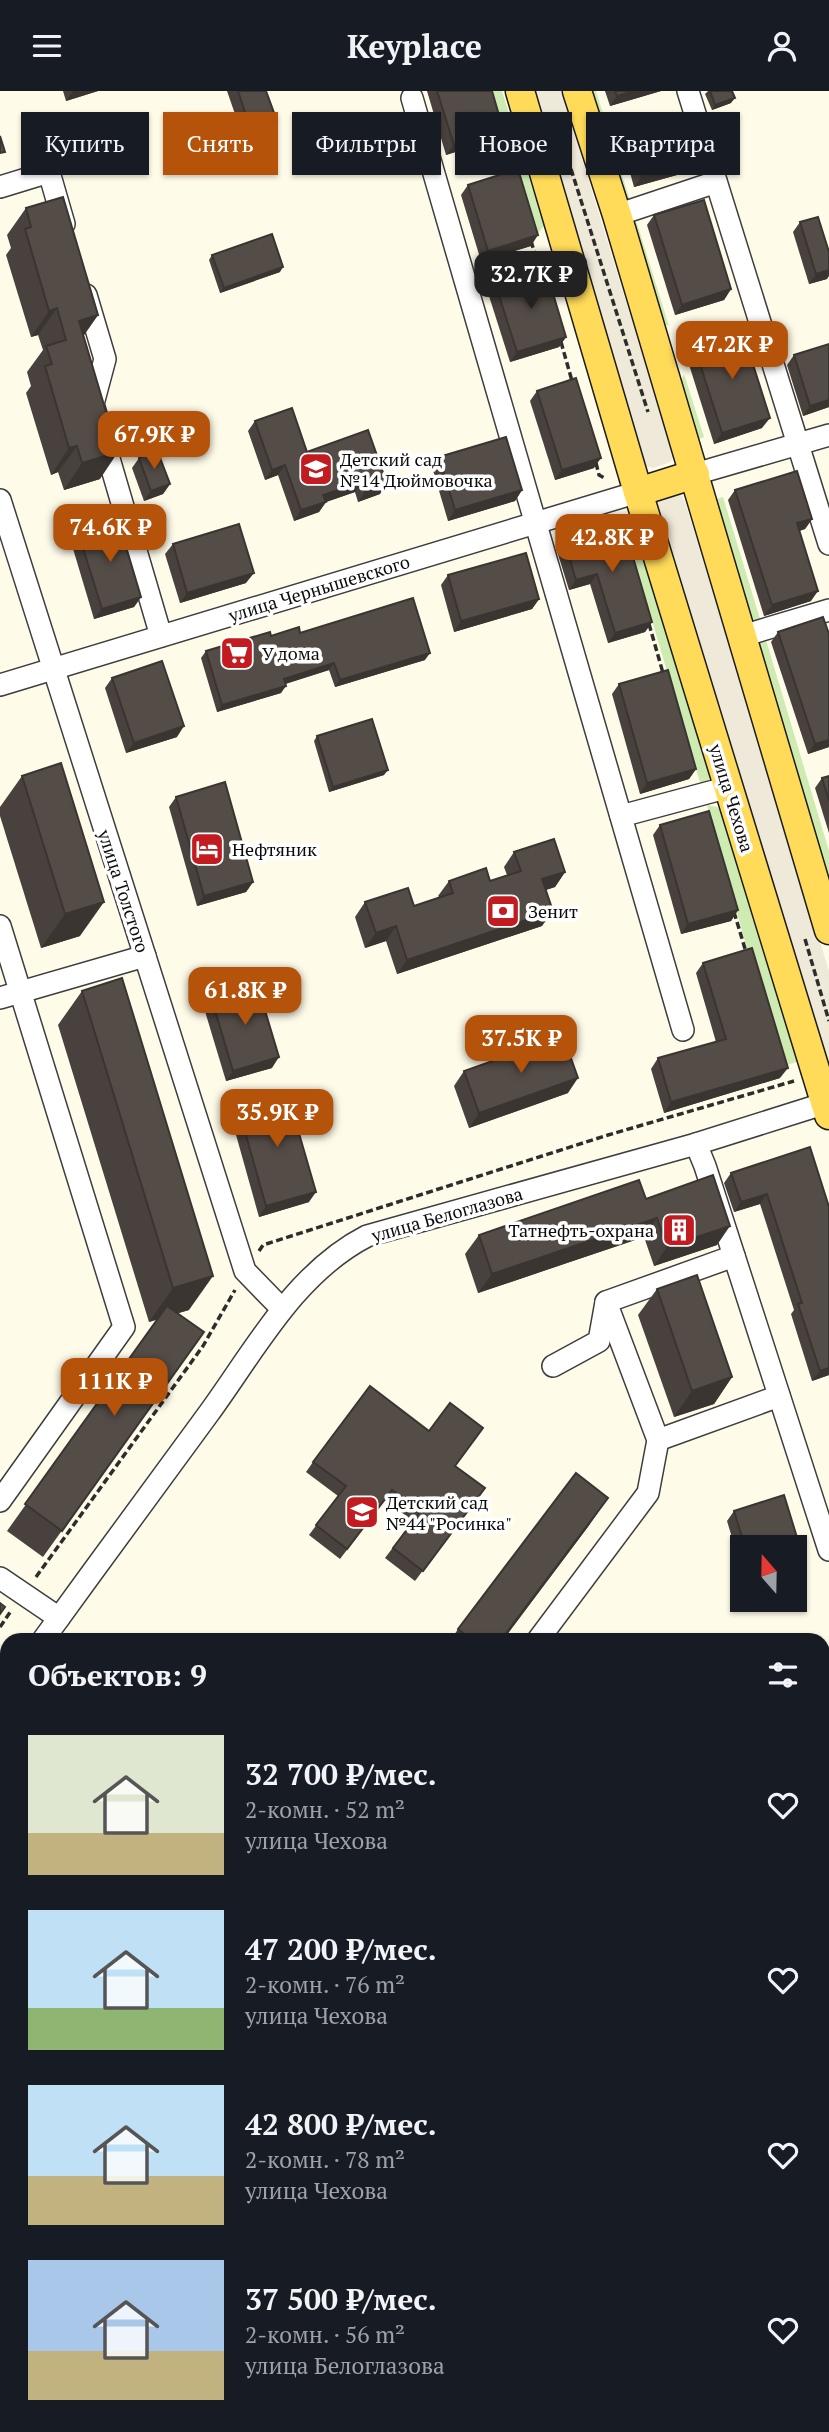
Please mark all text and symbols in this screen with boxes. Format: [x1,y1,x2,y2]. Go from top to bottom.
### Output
text: Keyplace [347,25,482,67]
icon: menu [28,27,66,65]
icon: person [763,27,801,65]
chip: Купить [21,112,149,175]
chip: Снять [163,112,278,175]
chip: Фильтры [292,112,441,175]
chip: Новое [455,112,572,175]
chip: Квартира [586,112,740,175]
pin: 32.7K ₽ [466,251,596,311]
text: 32.7K ₽ [490,258,572,289]
pin: 47.2K ₽ [667,321,797,381]
text: 47.2K ₽ [692,328,772,359]
pin: 67.9K ₽ [89,411,219,471]
text: 67.9K ₽ [114,418,194,449]
place label: Детский сад №14 Дюймовочка [340,447,492,492]
school or university icon: Детский сад №14 Дюймовочка [297,450,335,488]
pin: 74.6K ₽ [45,505,175,564]
text: 74.6K ₽ [69,511,151,542]
pin: 42.8K ₽ [547,515,677,574]
text: 42.8K ₽ [571,521,653,552]
street label: улица Чернышевского [225,549,413,627]
supermarket icon: У дома [218,634,256,672]
place label: У дома [262,641,320,665]
street label: улица Чехова [704,740,760,855]
street label: улица Толстого [93,826,155,956]
hotel icon: Нефтяник [188,830,226,868]
place label: Нефтяник [232,837,317,861]
bank icon: Зенит [484,892,522,930]
place label: Зенит [528,899,578,923]
pin: 61.8K ₽ [180,967,310,1027]
text: 61.8K ₽ [204,974,286,1005]
pin: 37.5K ₽ [456,1016,586,1075]
text: 37.5K ₽ [481,1022,561,1053]
pin: 35.9K ₽ [212,1089,342,1149]
text: 35.9K ₽ [236,1096,318,1127]
street label: улица Белоглазова [368,1181,525,1247]
building icon: Татнефть-охрана [660,1211,698,1249]
place label: Татнефть-охрана [508,1218,654,1242]
pin: 111K ₽ [57,1359,171,1418]
text: 111K ₽ [77,1365,151,1396]
place label: Детский сад №44 "Росинка" [386,1490,512,1535]
school or university icon: Детский сад №44 "Росинка" [343,1493,381,1531]
north arrow [730,1535,807,1612]
map controls [730,1535,807,1612]
text: Объектов: 9 [28,1655,207,1695]
icon: filters [764,1656,802,1694]
text: 32 700 ₽/мес. [245,1754,437,1794]
icon: home [84,1763,168,1847]
icon: heart [764,1786,802,1824]
text: 2-комн. · 52 m² [245,1794,405,1825]
text: улица Чехова [245,1825,388,1856]
text: 47 200 ₽/мес. [245,1929,437,1969]
icon: home [84,1938,168,2022]
icon: heart [764,1961,802,1999]
text: 2-комн. · 76 m² [245,1969,405,2000]
text: улица Чехова [245,2000,388,2031]
text: 42 800 ₽/мес. [245,2104,437,2144]
icon: home [84,2113,168,2197]
icon: heart [764,2136,802,2174]
text: 2-комн. · 78 m² [245,2144,405,2175]
text: улица Чехова [245,2175,388,2206]
text: 37 500 ₽/мес. [245,2279,437,2319]
icon: home [84,2288,168,2372]
icon: heart [764,2311,802,2349]
text: 2-комн. · 56 m² [245,2319,405,2350]
text: улица Белоглазова [245,2350,445,2381]

